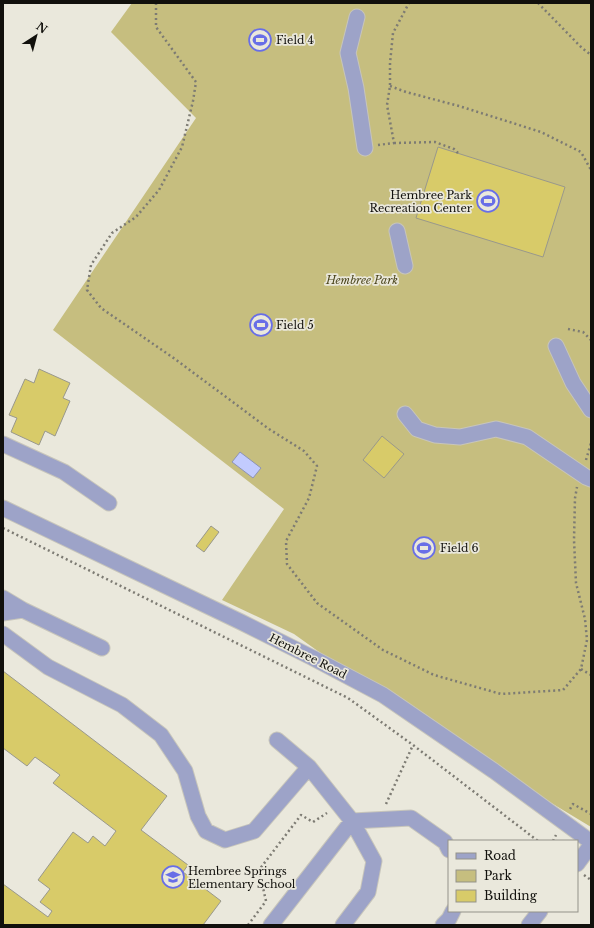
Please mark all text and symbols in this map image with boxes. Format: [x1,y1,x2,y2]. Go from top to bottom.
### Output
north arrow [16,16,56,56]
text: N [34,19,51,37]
sports icon: Field 4 [247,27,273,53]
place label: Field 4 [276,33,314,47]
place label: Hembree Park Recreation Center [369,188,473,215]
sports icon: Hembree Park Recreation Center [475,188,501,214]
park label: Hembree Park [325,273,398,287]
sports icon: Field 5 [248,312,274,338]
place label: Field 5 [276,318,314,332]
sports icon: Field 6 [411,535,437,561]
place label: Field 6 [440,541,479,555]
street label: Hembree Road [267,630,350,682]
legend [448,840,578,912]
text: Road [484,848,516,863]
school or university icon: Hembree Springs Elementary School [160,864,186,890]
place label: Hembree Springs Elementary School [188,864,296,891]
text: Park [484,868,512,883]
text: Building [484,888,538,903]

